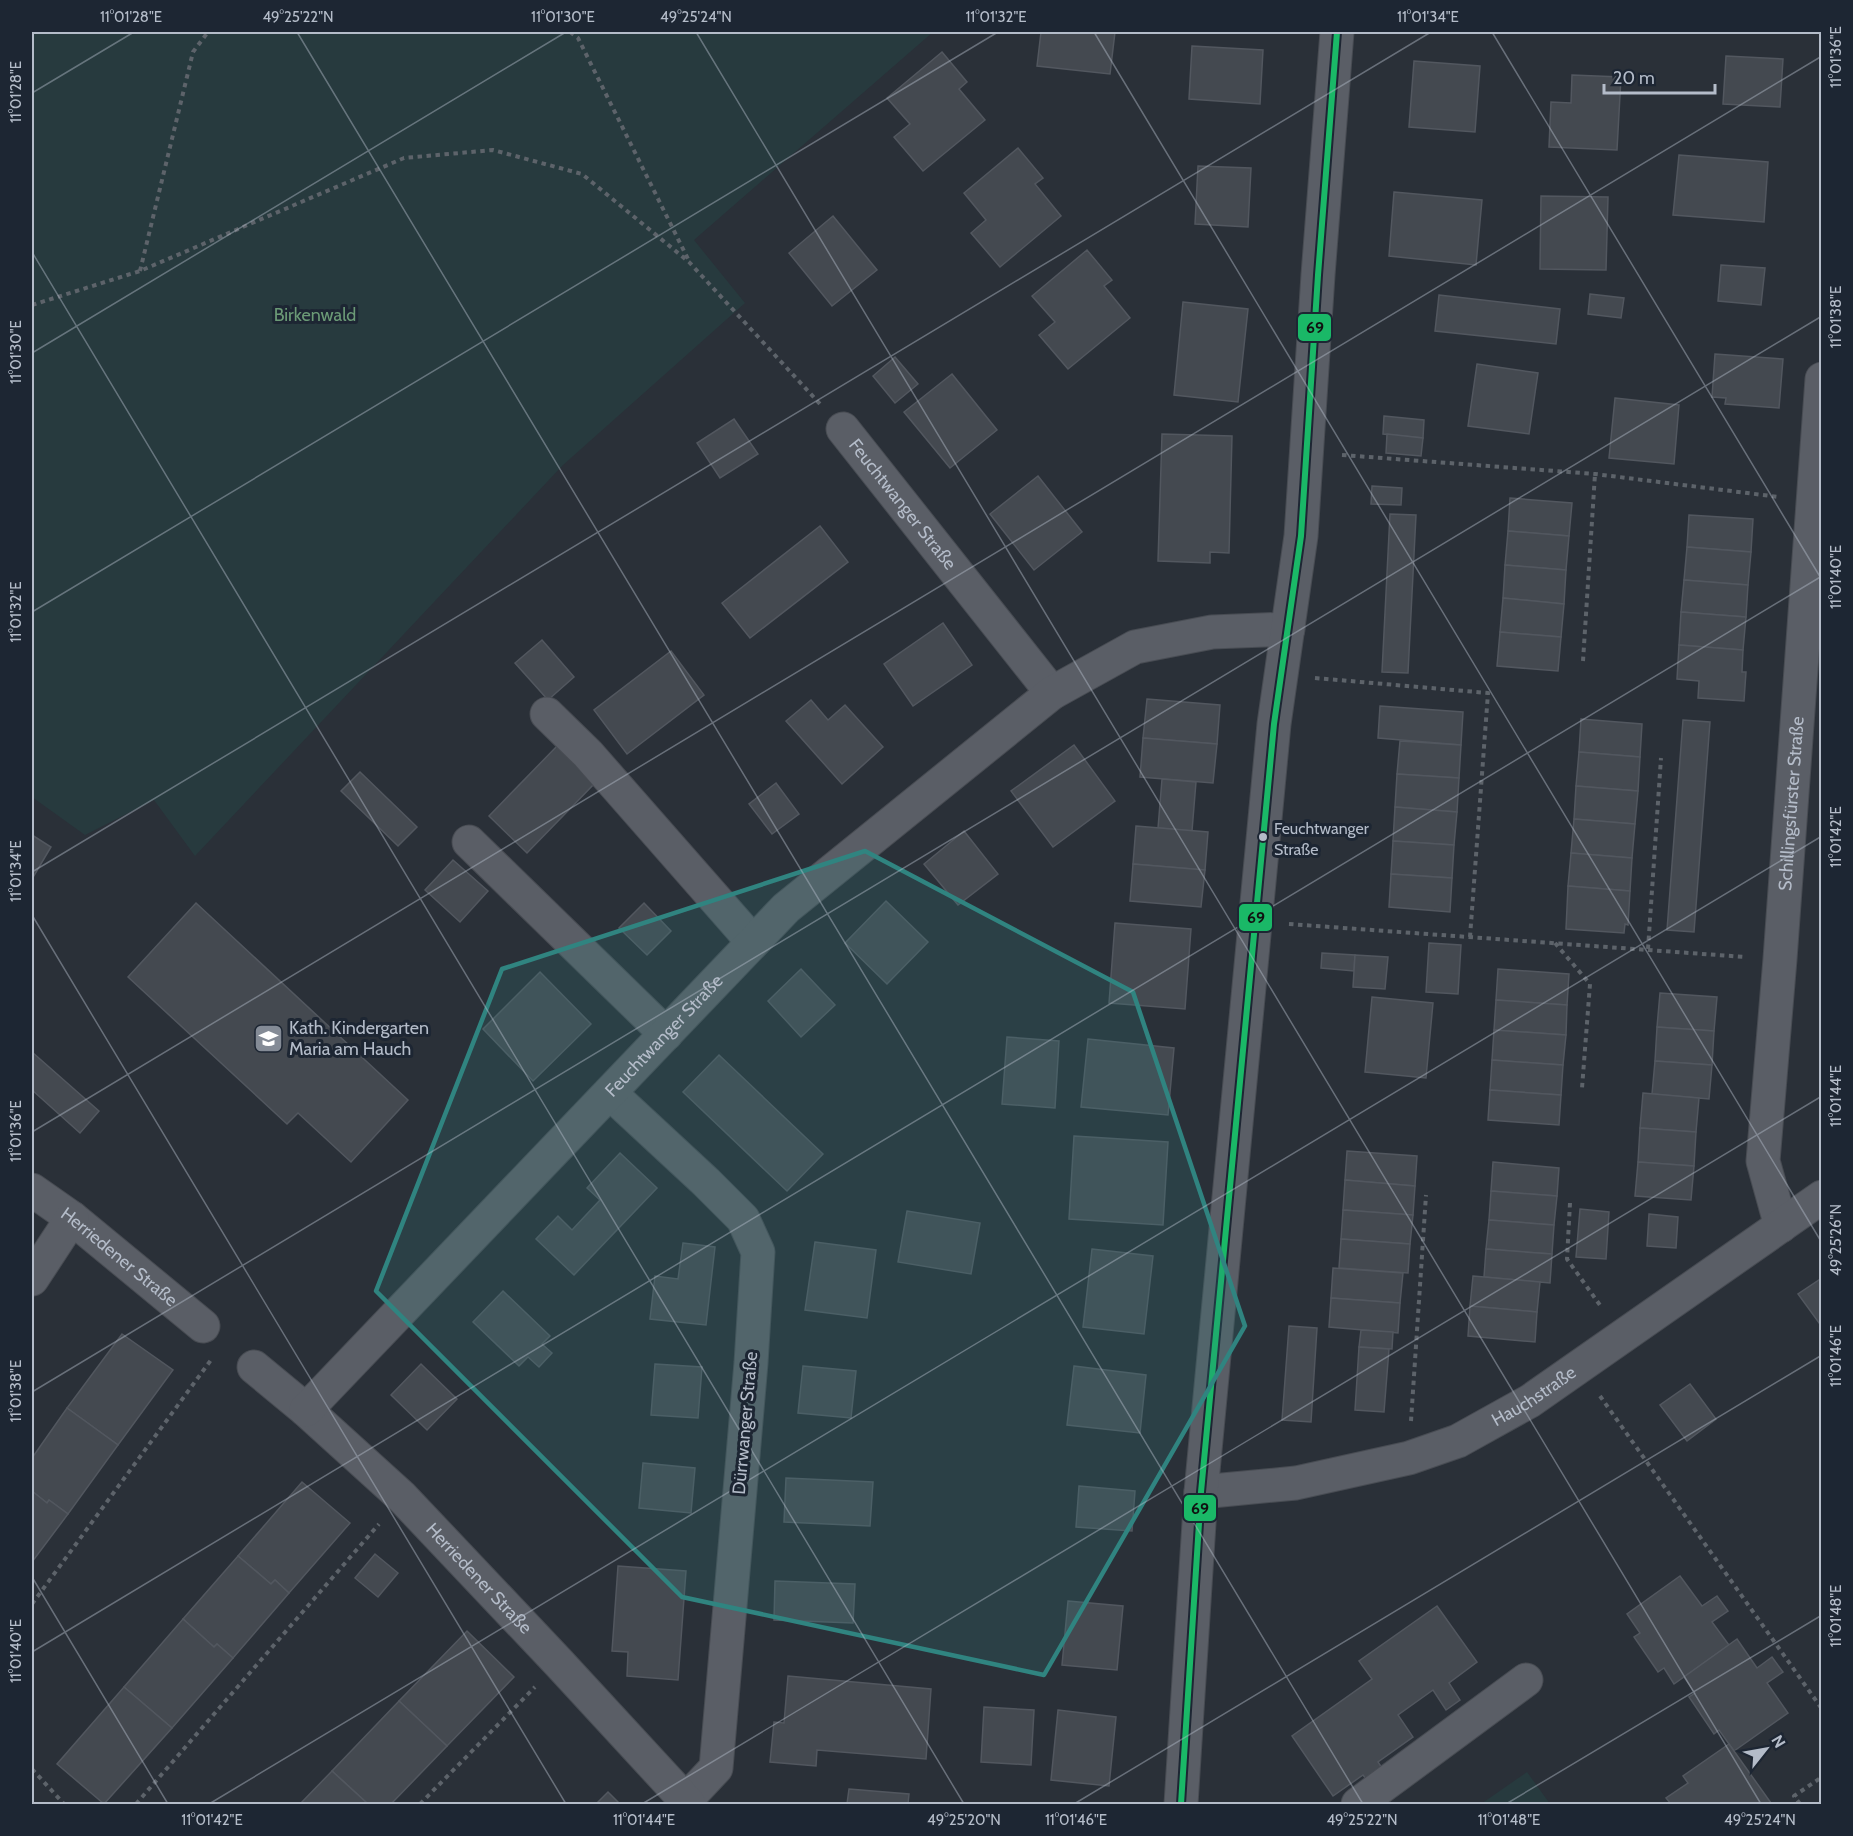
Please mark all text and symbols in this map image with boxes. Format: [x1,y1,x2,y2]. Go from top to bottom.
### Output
text: 11°01'28"E [100,8,162,26]
text: 49°25'22"N [262,8,334,26]
text: 11°01'30"E [531,8,595,26]
text: 49°25'24"N [660,8,732,26]
text: 11°01'32"E [965,8,1027,26]
text: 11°01'34"E [1397,8,1459,26]
text: 11°01'36"E [1827,26,1845,88]
scale bar [1604,57,1715,95]
text: 11°01'28"E [7,61,25,123]
text: 20 m [1613,67,1655,89]
text: 11°01'38"E [1827,286,1845,348]
park label: Birkenwald [274,304,356,326]
line badge: 69 [1297,313,1332,342]
text: 69 [1306,318,1324,337]
text: 11°01'30"E [7,320,25,384]
street label: Feuchtwanger Straße [844,434,961,574]
text: 11°01'40"E [1827,545,1845,609]
text: 11°01'32"E [7,581,25,643]
street label: Schillingsfürster Straße [1774,716,1809,891]
text: 11°01'42"E [1827,806,1845,868]
place label: Feuchtwanger Straße [1274,819,1370,859]
marker: Feuchtwanger Straße [1257,831,1269,843]
text: 11°01'34"E [7,840,25,902]
line badge: 69 [1238,903,1273,932]
text: 69 [1247,908,1265,927]
street label: Feuchtwanger Straße [600,970,728,1101]
place label: Kath. Kindergarten Maria am Hauch [289,1017,429,1060]
school or university icon: Kath. Kindergarten Maria am Hauch [252,1022,284,1054]
text: 11°01'44"E [1827,1065,1845,1127]
text: 11°01'36"E [7,1100,25,1162]
street label: Herriedener Straße [57,1203,182,1311]
text: 49°25'26"N [1827,1204,1845,1276]
text: 11°01'46"E [1827,1325,1845,1387]
street label: Dürrwanger Straße [728,1351,762,1495]
text: 11°01'38"E [7,1360,25,1422]
street label: Hauchstraße [1488,1361,1580,1431]
line badge: 69 [1183,1494,1217,1522]
text: 69 [1191,1499,1209,1518]
street label: Herriedener Straße [421,1518,537,1638]
text: 11°01'48"E [1827,1585,1845,1647]
text: 11°01'40"E [7,1619,25,1683]
north arrow [1736,1719,1796,1779]
text: N [1767,1732,1789,1751]
text: 11°01'42"E [181,1811,243,1829]
text: 11°01'44"E [613,1811,675,1829]
text: 49°25'20"N [927,1811,1001,1829]
text: 11°01'46"E [1045,1811,1107,1829]
text: 49°25'22"N [1326,1811,1398,1829]
text: 11°01'48"E [1478,1811,1540,1829]
text: 49°25'24"N [1724,1811,1796,1829]

